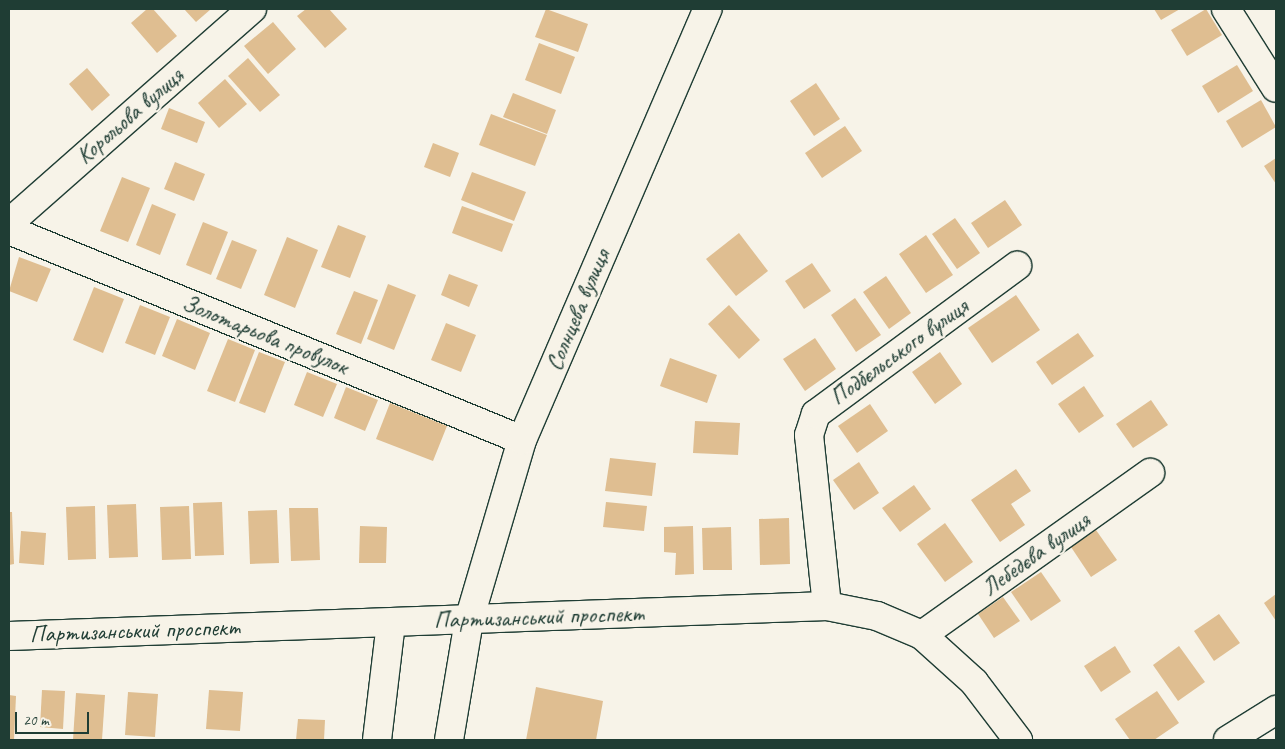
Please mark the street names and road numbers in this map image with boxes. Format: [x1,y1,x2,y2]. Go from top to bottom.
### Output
street label: Корольова вулиця [70,61,190,171]
street label: Солнцева вулиця [540,245,616,375]
street label: Золотарьова провулок [177,288,353,382]
street label: Подбєльського вулиця [823,292,975,412]
street label: Лебедєва вулиця [976,506,1096,602]
street label: Партизанський проспект [433,599,645,635]
street label: Партизанський проспект [29,613,241,649]

